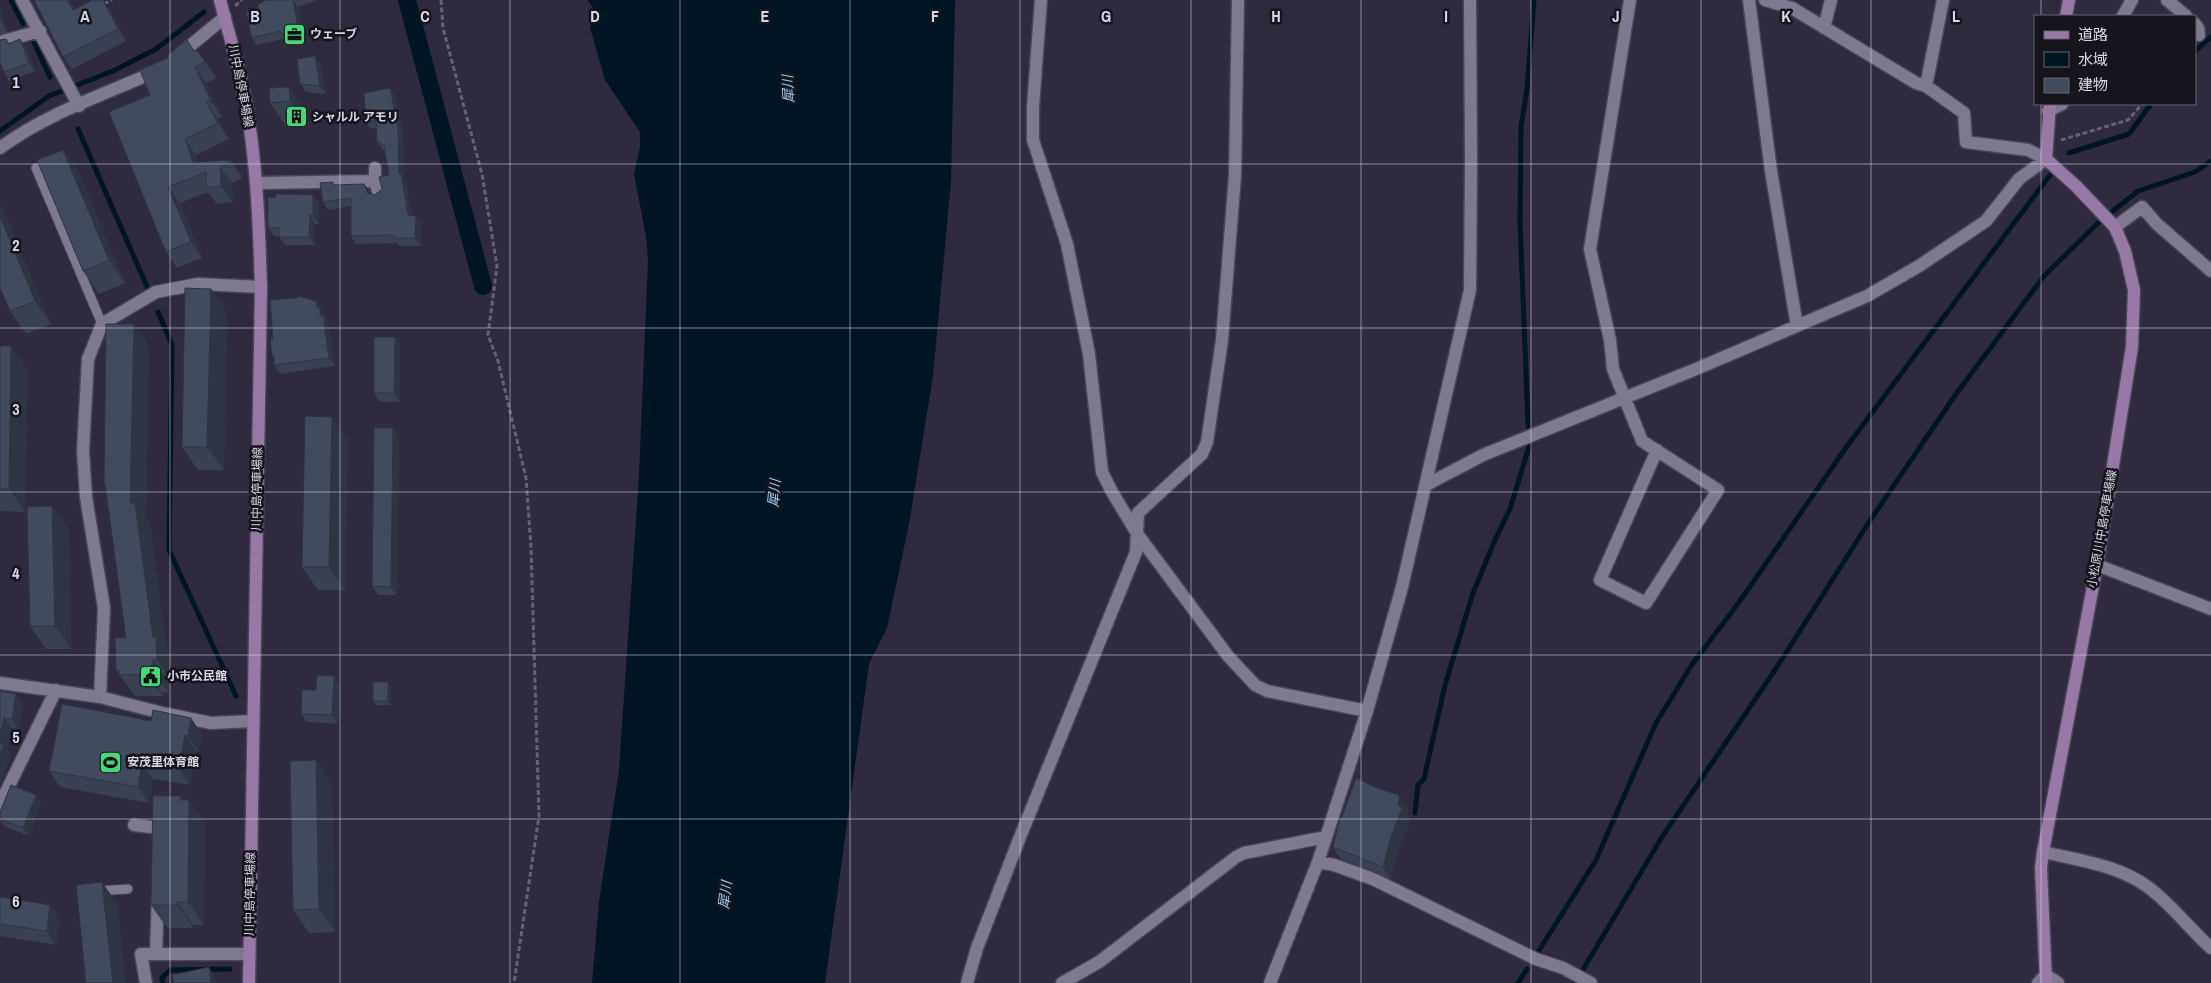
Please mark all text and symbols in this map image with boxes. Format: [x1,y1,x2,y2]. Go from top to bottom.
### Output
text: A [80,5,90,27]
text: B [250,5,260,27]
text: C [420,5,430,27]
text: D [590,5,600,27]
text: E [761,5,770,27]
text: F [931,5,939,27]
text: G [1101,5,1111,27]
text: H [1271,5,1281,27]
text: I [1444,5,1448,27]
text: J [1612,5,1620,27]
text: K [1781,5,1791,27]
text: L [1952,5,1960,27]
legend [2034,15,2196,105]
office icon: ウェーブ [282,22,306,46]
text: 道路 [2078,24,2108,45]
place label: ウェーブ [310,26,357,42]
street label: 川中島停車場線 [225,43,257,129]
text: 水域 [2078,49,2108,70]
text: 1 [12,71,20,93]
water label: 犀川 [778,73,798,103]
text: 建物 [2078,74,2108,95]
building icon: シャルル アモリ [284,105,308,129]
place label: シャルル アモリ [312,109,399,125]
text: 2 [12,234,20,256]
text: 3 [12,398,20,420]
street label: 川中島停車場線 [248,447,266,531]
street label: 小松原川中島停車場線 [2084,469,2120,589]
water label: 犀川 [764,476,784,508]
text: 4 [12,562,20,584]
public building icon: 小市公民館 [139,664,163,688]
place label: 小市公民館 [167,668,227,684]
text: 5 [12,726,20,748]
sports icon: 安茂里体育館 [99,750,123,774]
place label: 安茂里体育館 [127,754,199,770]
street label: 川中島停車場線 [241,852,259,936]
water label: 犀川 [714,878,736,910]
text: 6 [12,890,20,912]

